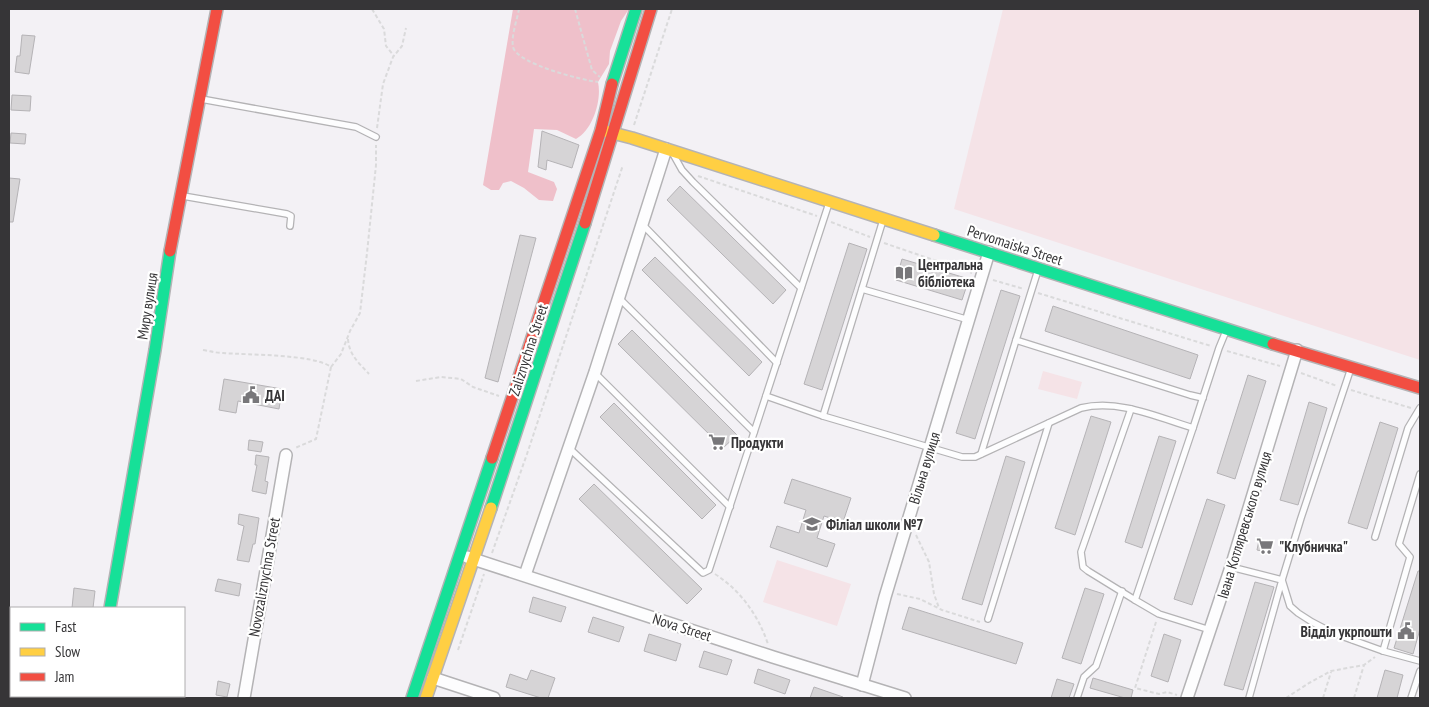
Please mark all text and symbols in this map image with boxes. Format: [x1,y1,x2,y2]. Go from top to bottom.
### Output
street label: Pervomaiska Street [965,221,1065,269]
place label: Центральна бібліотека [918,255,983,291]
library icon: Центральна бібліотека [894,263,914,283]
street label: Миру вулиця [132,271,162,341]
street label: Zaliznychna Street [504,302,552,398]
public building icon: ДАІ [241,385,261,405]
place label: ДАІ [265,386,285,405]
street label: Вільна вулиця [904,429,944,506]
supermarket icon: Продукти [707,432,727,452]
place label: Продукти [731,433,784,452]
street label: Івана Котляревського вулиця [1213,449,1276,601]
school or university icon: Філіал школи №7 [802,514,822,534]
place label: Філіал школи №7 [826,515,923,534]
street label: Novozaliznychna Street [244,516,284,638]
supermarket icon: "Клубничка" [1255,536,1275,556]
place label: "Клубничка" [1279,537,1348,556]
legend [10,607,185,697]
street label: Nova Street [650,609,714,645]
text: Fast [55,617,76,636]
public building icon: Відділ укрпошти [1396,621,1416,641]
place label: Відділ укрпошти [1300,622,1392,641]
text: Slow [55,642,80,661]
text: Jam [54,667,74,686]

